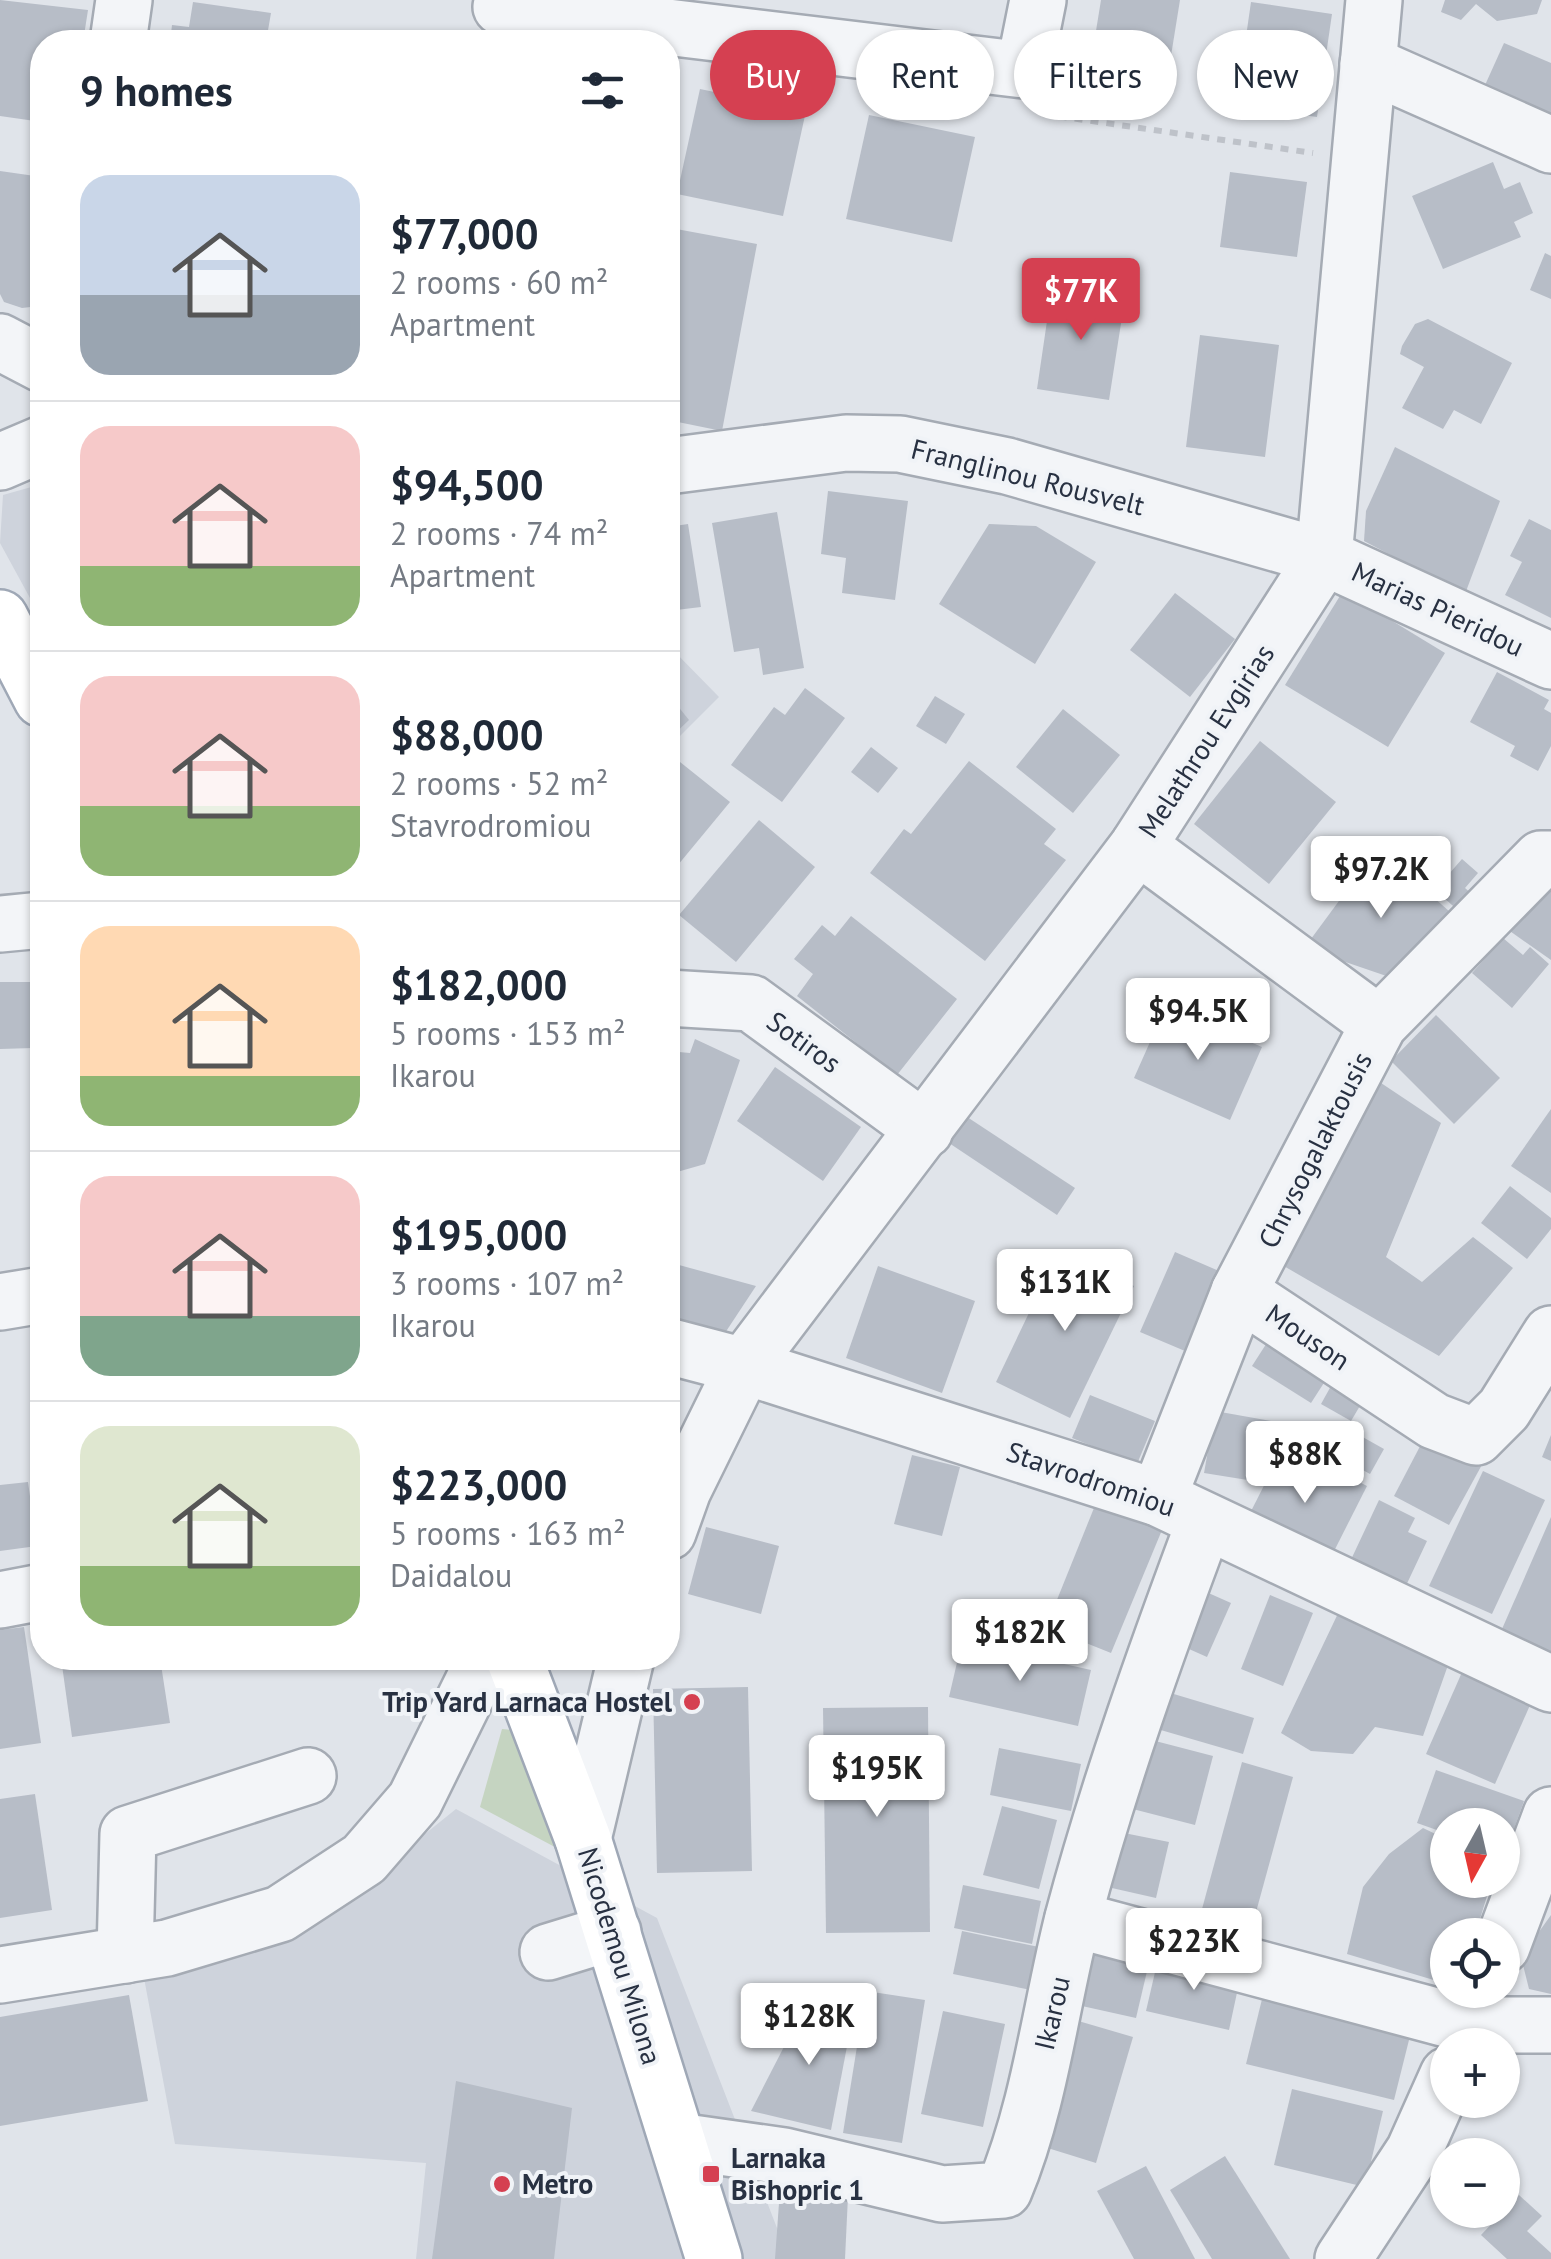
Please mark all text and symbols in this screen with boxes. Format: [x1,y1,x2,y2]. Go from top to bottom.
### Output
chip: Buy [710,30,836,120]
chip: Rent [856,30,994,120]
chip: Filters [1014,30,1177,120]
chip: New [1197,30,1334,120]
text: 9 homes [80,63,233,118]
icon: filters [575,63,630,118]
text: $77,000 [390,206,538,261]
icon: home [160,215,280,335]
pin: $77K [1022,258,1140,343]
text: 2 rooms · 60 m² [390,261,608,303]
text: $77K [1044,269,1118,311]
text: Apartment [390,303,535,345]
street label: Franglinou Rousvelt [908,430,1149,524]
text: $94,500 [390,457,543,512]
icon: home [160,466,280,586]
text: 2 rooms · 74 m² [390,512,608,554]
street label: Marias Pieridou [1346,553,1530,665]
text: Apartment [390,554,535,596]
street label: Melathrou Evgirias [1129,637,1282,845]
text: $88,000 [390,707,543,762]
icon: home [160,716,280,836]
text: 2 rooms · 52 m² [390,762,608,804]
text: Stavrodromiou [390,804,591,846]
pin: $97.2K [1300,836,1462,921]
text: $97.2K [1333,847,1429,889]
text: $182,000 [390,957,567,1012]
icon: home [160,966,280,1086]
pin: $94.5K [1117,978,1279,1063]
text: $94.5K [1148,989,1248,1031]
street label: Sotiros [760,1002,849,1081]
text: 5 rooms · 153 m² [390,1012,626,1054]
street label: Chrysogalaktousis [1249,1045,1380,1254]
text: Ikarou [390,1054,476,1096]
text: $195,000 [390,1207,567,1262]
icon: home [160,1216,280,1336]
pin: $131K [995,1249,1135,1334]
text: $131K [1019,1260,1111,1302]
text: 3 rooms · 107 m² [390,1262,624,1304]
street label: Mouson [1259,1295,1358,1378]
text: Ikarou [390,1304,476,1346]
pin: $88K [1246,1421,1364,1506]
street label: Stavrodromiou [1002,1432,1180,1525]
text: $88K [1268,1432,1342,1474]
text: $223,000 [390,1457,567,1512]
icon: home [160,1466,280,1586]
text: 5 rooms · 163 m² [390,1512,626,1554]
text: Daidalou [390,1554,512,1596]
pin: $182K [950,1599,1090,1684]
text: $182K [974,1610,1066,1652]
place label: Trip Yard Larnaca Hostel [382,1683,673,1720]
marker: Trip Yard Larnaca Hostel [681,1691,703,1713]
pin: $195K [807,1735,947,1820]
text: $195K [831,1746,923,1788]
north arrow [1430,1808,1520,1898]
map controls [1430,1808,1520,2228]
street label: Nicodemou Milona [570,1843,671,2069]
pin: $223K [1124,1908,1264,1993]
button: locate [1430,1918,1520,2008]
text: $223K [1148,1919,1240,1961]
street label: Ikarou [1025,1972,1078,2054]
pin: $128K [739,1983,879,2068]
text: $128K [763,1994,855,2036]
button: + [1430,2028,1520,2118]
button: − [1430,2138,1520,2228]
place label: Larnaka Bishopric 1 [731,2139,864,2208]
marker: Larnaka Bishopric 1 [700,2163,722,2185]
place label: Metro [522,2165,593,2202]
marker: Metro [491,2173,513,2195]

